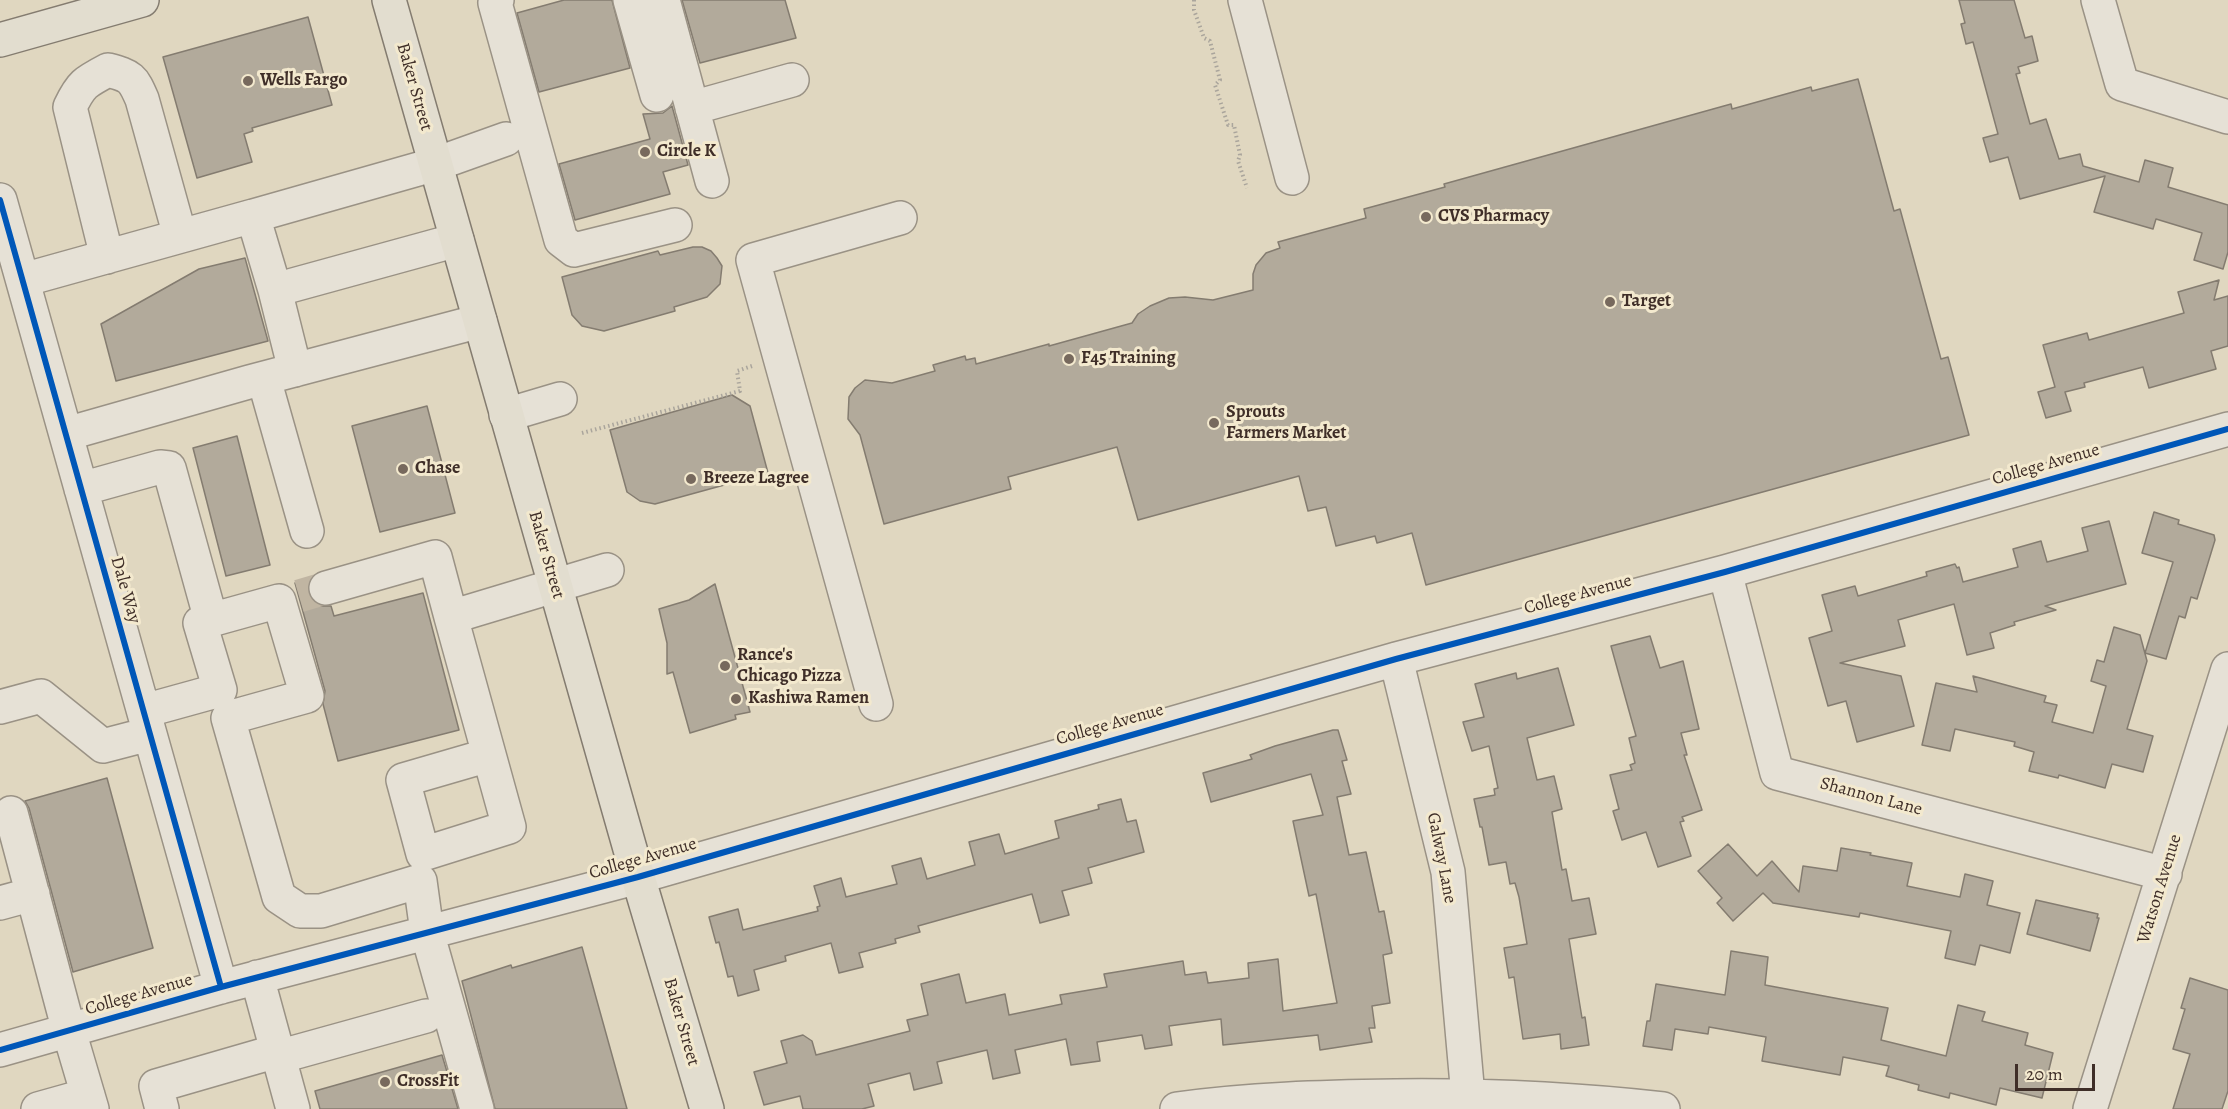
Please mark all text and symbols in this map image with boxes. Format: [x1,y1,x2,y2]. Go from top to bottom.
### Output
street label: Baker Street [391,41,437,133]
place label: Wells Fargo [260,70,348,92]
marker: Wells Fargo [241,74,255,88]
place label: Circle K [657,141,716,163]
marker: Circle K [638,145,652,159]
place label: CVS Pharmacy [1438,206,1549,228]
marker: CVS Pharmacy [1419,210,1433,224]
place label: Target [1622,291,1671,313]
marker: Target [1603,295,1617,309]
place label: F45 Training [1081,348,1176,370]
marker: F45 Training [1062,352,1076,366]
place label: Sprouts Farmers Market [1226,402,1346,444]
marker: Sprouts Farmers Market [1207,416,1221,430]
street label: College Avenue [1990,439,2102,491]
place label: Chase [415,458,460,480]
marker: Chase [396,462,410,476]
place label: Breeze Lagree [703,468,809,490]
marker: Breeze Lagree [684,472,698,486]
street label: Baker Street [523,509,569,601]
street label: Dale Way [105,554,145,626]
street label: College Avenue [1522,570,1634,620]
place label: Rance's Chicago Pizza [737,645,842,688]
marker: Rance's Chicago Pizza [718,659,732,673]
place label: Kashiwa Ramen [748,688,869,710]
marker: Kashiwa Ramen [729,692,743,706]
street label: College Avenue [1054,699,1166,751]
street label: Shannon Lane [1818,773,1924,821]
street label: Galway Lane [1422,811,1460,905]
street label: Watson Avenue [2133,832,2187,946]
street label: College Avenue [587,833,699,885]
street label: College Avenue [83,969,195,1021]
street label: Baker Street [658,976,704,1068]
scale bar [2018,1052,2098,1090]
text: 20 m [2026,1062,2063,1086]
place label: CrossFit [397,1071,459,1093]
marker: CrossFit [378,1075,392,1089]

